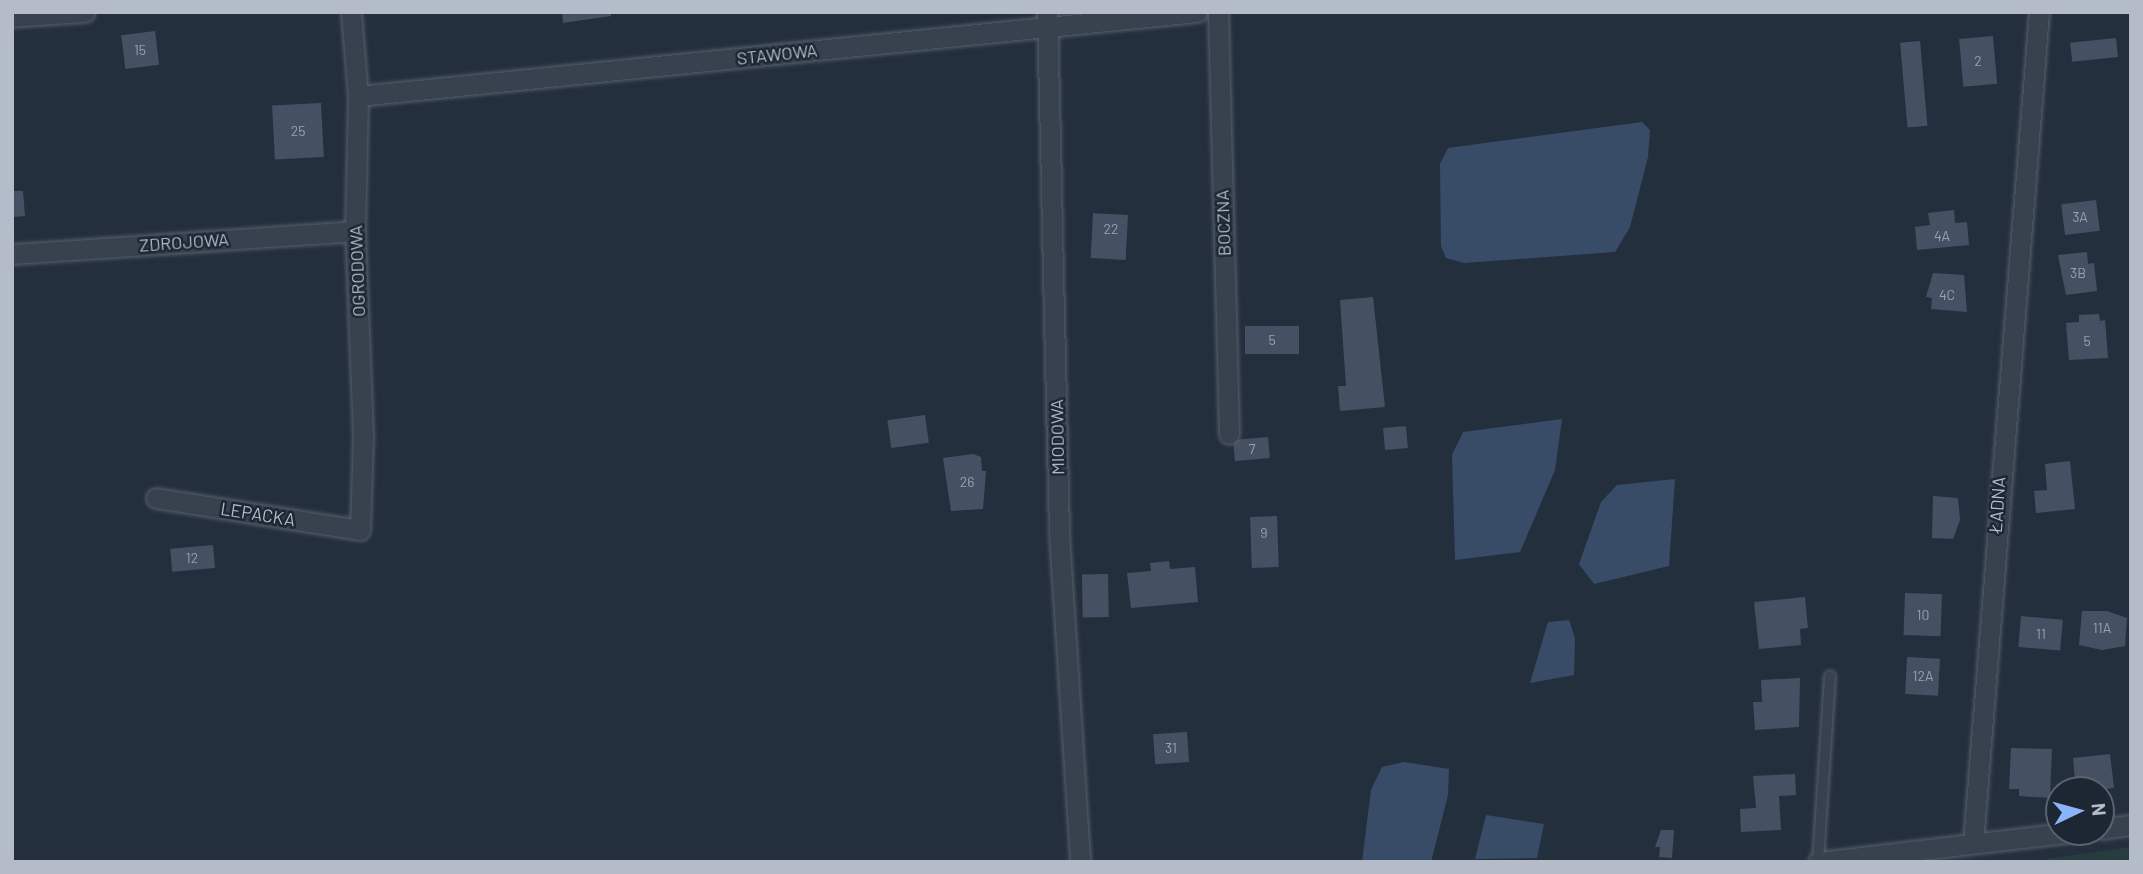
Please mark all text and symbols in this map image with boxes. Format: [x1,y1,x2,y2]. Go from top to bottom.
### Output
street label: STAWOWA [736,39,818,69]
house number: 15 [134,42,146,58]
house number: 2 [1974,53,1982,69]
house number: 25 [291,123,305,139]
street label: BOCZNA [1211,189,1235,257]
house number: 3A [2072,209,2088,225]
house number: 22 [1103,221,1119,237]
street label: OGRODOWA [345,225,369,317]
street label: ZDROJOWA [138,228,230,256]
house number: 4A [1934,228,1950,244]
house number: 3B [2070,265,2086,281]
house number: 4C [1939,287,1955,303]
house number: 5 [1268,332,1276,348]
house number: 5 [2083,333,2091,349]
street label: MIODOWA [1046,399,1068,475]
house number: 7 [1249,441,1255,457]
house number: 26 [960,474,974,490]
street label: ŁADNA [1984,476,2010,534]
street label: LEPACKA [219,497,297,531]
house number: 9 [1260,525,1268,541]
house number: 12 [186,550,198,566]
house number: 10 [1917,607,1929,623]
house number: 11A [2093,620,2111,636]
house number: 11 [2036,626,2046,642]
house number: 12A [1913,668,1933,684]
house number: 31 [1165,740,1177,756]
north arrow [2045,776,2115,846]
text: N [2087,802,2111,817]

